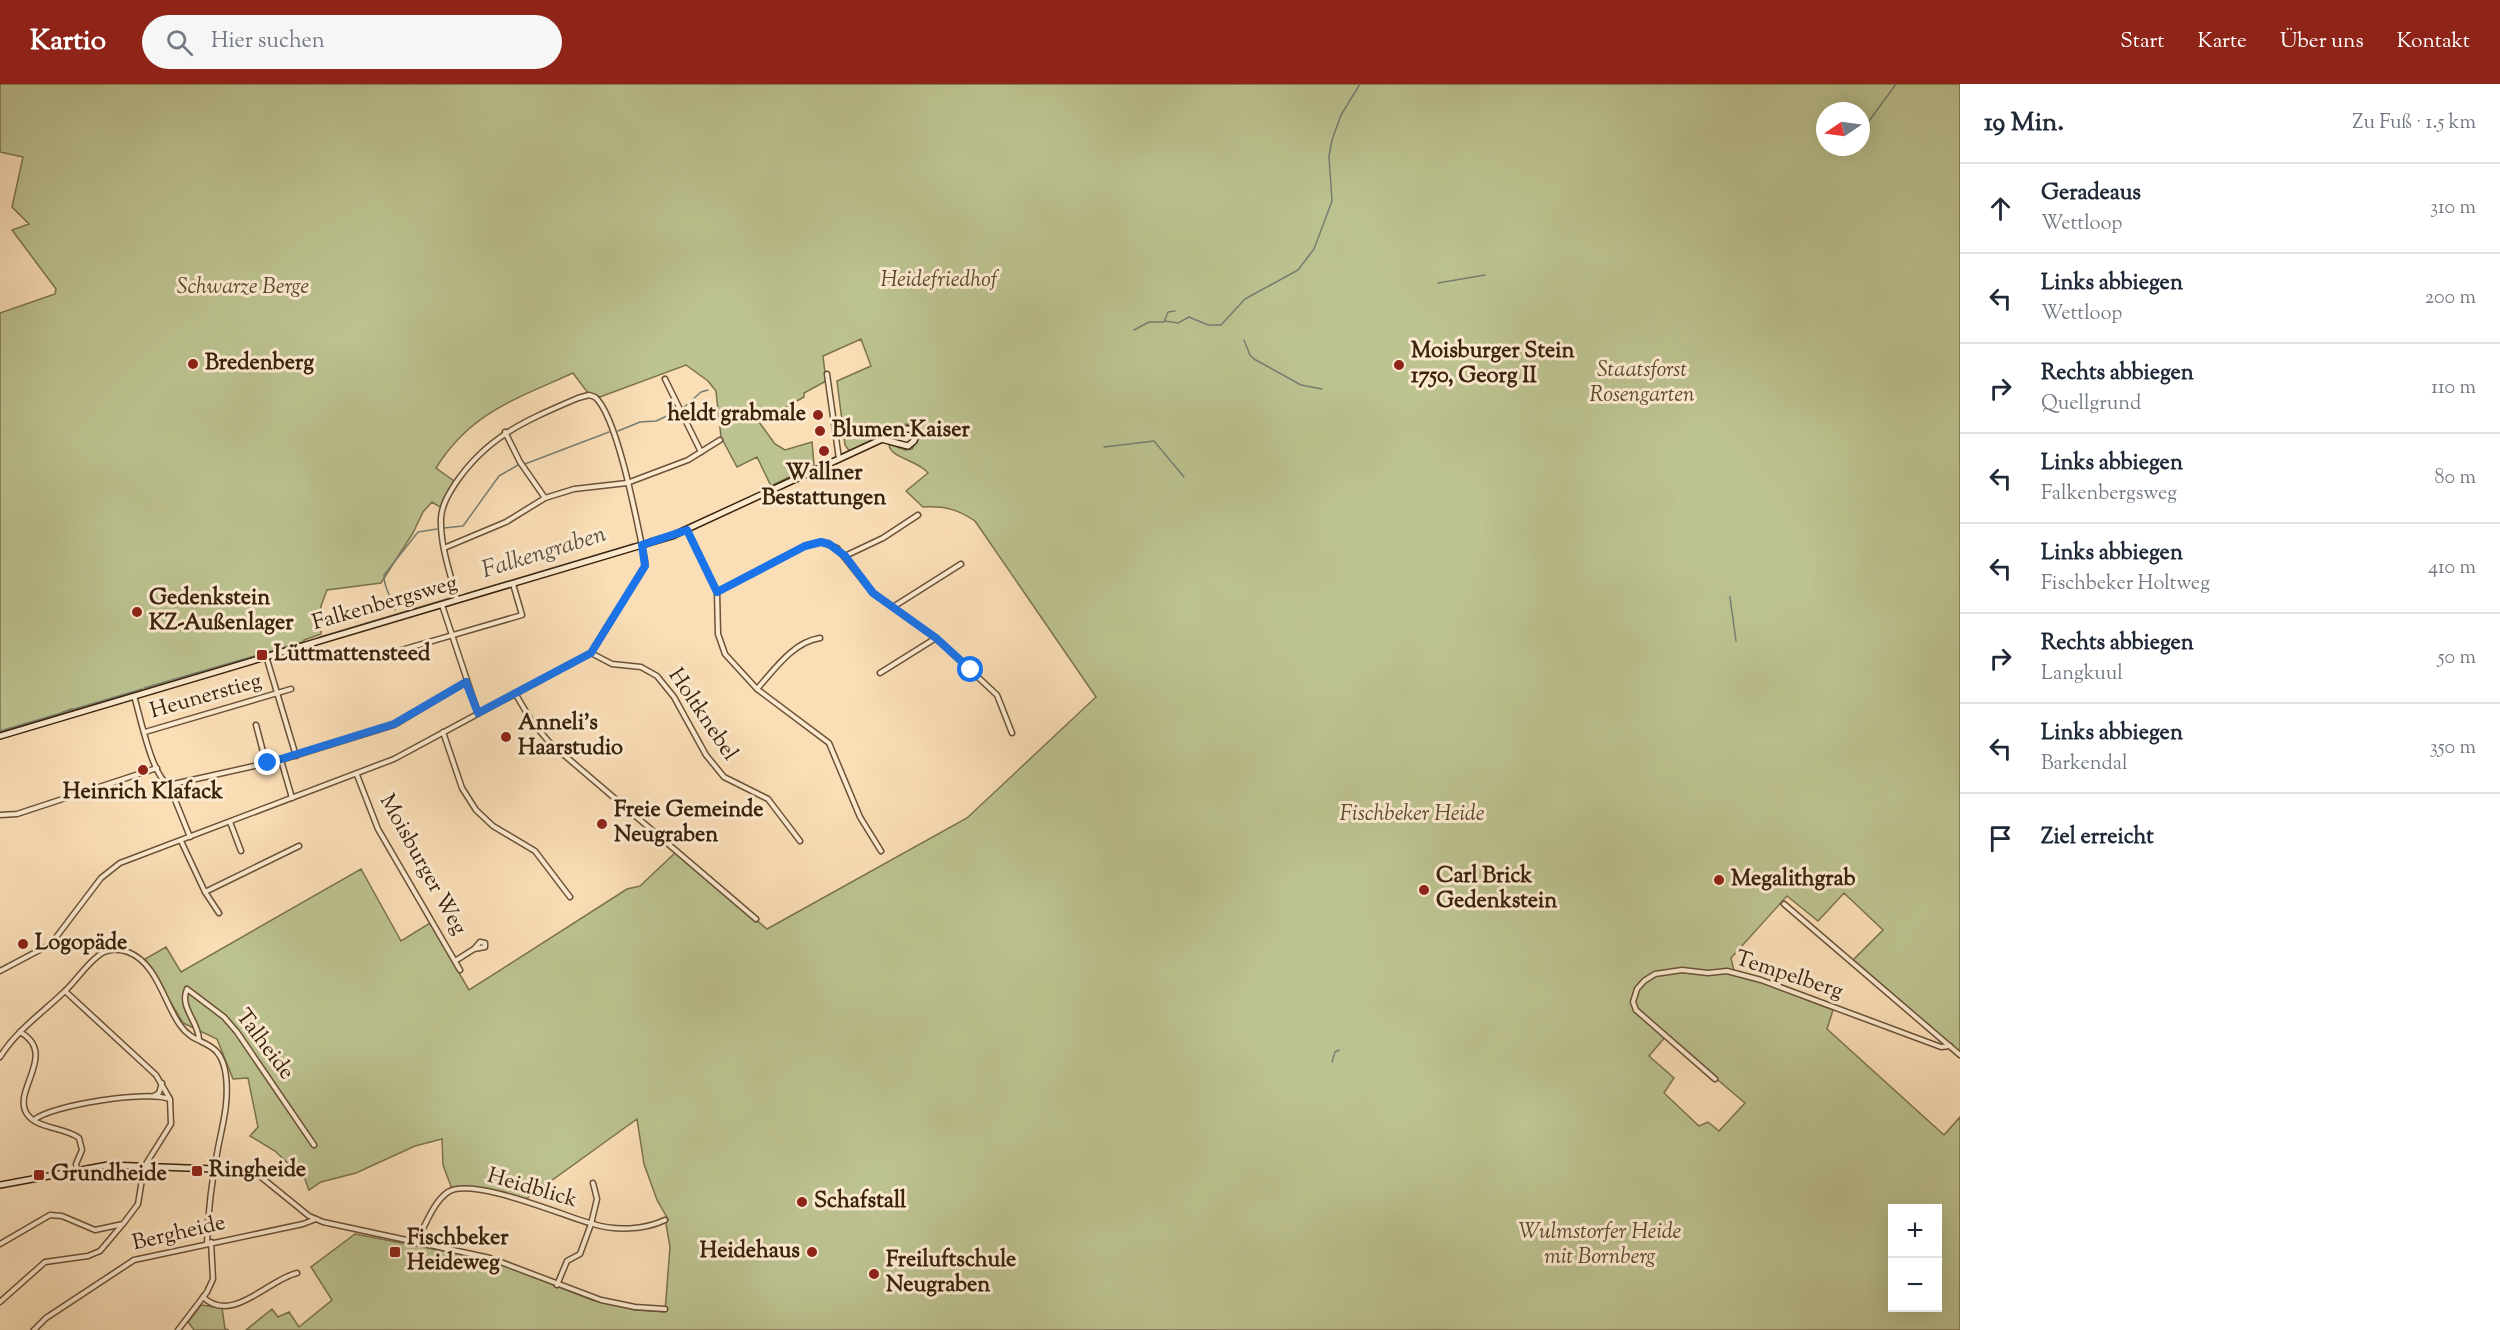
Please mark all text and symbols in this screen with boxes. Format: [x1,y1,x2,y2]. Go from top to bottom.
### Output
search box [142,15,562,69]
text: Kartio [30,22,106,62]
icon: search [163,26,196,59]
text: Hier suchen [211,26,325,58]
text: Start [2120,27,2164,57]
text: Karte [2197,27,2247,57]
text: Über uns [2280,27,2364,57]
text: Kontakt [2397,27,2470,57]
north arrow [1816,102,1870,156]
text: 19 Min. [1984,105,2064,142]
text: Zu Fuß · 1.5 km [2352,109,2476,138]
text: Geradeaus [2041,178,2141,210]
icon: ahead [1984,192,2017,225]
text: 310 m [2430,194,2476,223]
text: Wettloop [2041,210,2122,239]
park label: Heidefriedhof [881,265,1000,297]
text: Links abbiegen [2041,268,2183,300]
park label: Schwarze Berge [177,272,309,304]
icon: left [1984,282,2017,315]
text: 200 m [2425,284,2476,313]
text: Wettloop [2041,300,2122,329]
place label: Moisburger Stein 1750, Georg II [1411,336,1575,393]
place label: Bredenberg [205,348,314,380]
park label: Staatsforst Rosengarten [1589,355,1695,412]
marker: Bredenberg [186,357,200,371]
marker: Moisburger Stein 1750, Georg II [1392,358,1406,372]
text: Rechts abbiegen [2041,358,2194,390]
icon: right [1984,372,2017,405]
text: 110 m [2431,374,2476,403]
text: Quellgrund [2041,390,2141,419]
place label: heldt grabmale [667,399,806,431]
marker: heldt grabmale [811,408,825,422]
place label: Blumen Kaiser [832,415,970,447]
marker: Blumen Kaiser [813,424,827,438]
marker: Wallner Bestattungen [817,444,831,458]
text: Links abbiegen [2041,448,2183,480]
place label: Wallner Bestattungen [762,458,886,515]
icon: left [1984,462,2017,495]
text: 80 m [2435,464,2476,493]
text: Falkenbergsweg [2041,480,2177,509]
water label: Falkengraben [477,518,611,588]
text: Links abbiegen [2041,538,2183,570]
icon: left [1984,552,2017,585]
text: 410 m [2428,554,2476,583]
street label: Falkenbergsweg [309,568,462,640]
text: Fischbeker Holtweg [2041,570,2210,599]
place label: Gedenkstein KZ-Außenlager [149,583,294,640]
marker: Gedenkstein KZ-Außenlager [130,605,144,619]
text: Rechts abbiegen [2041,628,2194,660]
place label: Lüttmattensteed [274,639,431,671]
icon: right [1984,642,2017,675]
text: 50 m [2438,644,2476,673]
marker: Lüttmattensteed [255,648,269,662]
route start [957,656,983,682]
text: Langkuul [2041,660,2123,689]
street label: Holtknebel [659,662,745,768]
street label: Heunerstieg [146,666,266,728]
place label: Anneli's Haarstudio [518,708,623,765]
text: Links abbiegen [2041,718,2183,750]
marker: Anneli's Haarstudio [499,730,513,744]
icon: left [1984,732,2017,765]
text: 350 m [2430,734,2476,763]
route end [254,749,280,775]
text: Barkendal [2041,750,2128,779]
marker: Heinrich Klafack [136,763,150,777]
place label: Heinrich Klafack [63,777,223,809]
street label: Moisburger Weg [370,789,474,941]
place label: Freie Gemeinde Neugraben [614,795,763,852]
park label: Fischbeker Heide [1339,799,1485,831]
marker: Freie Gemeinde Neugraben [595,817,609,831]
icon: arrive [1984,822,2017,855]
text: Ziel erreicht [2041,822,2154,854]
place label: Carl Brick Gedenkstein [1436,861,1557,918]
place label: Megalithgrab [1731,864,1855,896]
marker: Megalithgrab [1712,873,1726,887]
marker: Carl Brick Gedenkstein [1417,883,1431,897]
place label: Logopäde [35,928,127,960]
marker: Logopäde [16,937,30,951]
street label: Tempelberg [1731,944,1847,1009]
street label: Talheide [227,1003,301,1087]
place label: Ringheide [209,1155,306,1187]
place label: Grundheide [51,1159,167,1191]
street label: Heidblick [483,1161,581,1217]
marker: Ringheide [190,1164,204,1178]
marker: Grundheide [32,1168,46,1182]
place label: Schafstall [814,1186,907,1218]
marker: Schafstall [795,1195,809,1209]
map controls [1888,1204,1942,1312]
button: + [1888,1204,1942,1258]
street label: Bergheide [129,1208,229,1260]
park label: Wulmstorfer Heide mit Bornberg [1519,1217,1682,1274]
place label: Fischbeker Heideweg [407,1223,509,1280]
place label: Heidehaus [700,1236,800,1268]
marker: Fischbeker Heideweg [388,1245,402,1259]
marker: Heidehaus [805,1245,819,1259]
place label: Freiluftschule Neugraben [886,1245,1016,1302]
button: − [1888,1258,1942,1312]
marker: Freiluftschule Neugraben [867,1267,881,1281]

